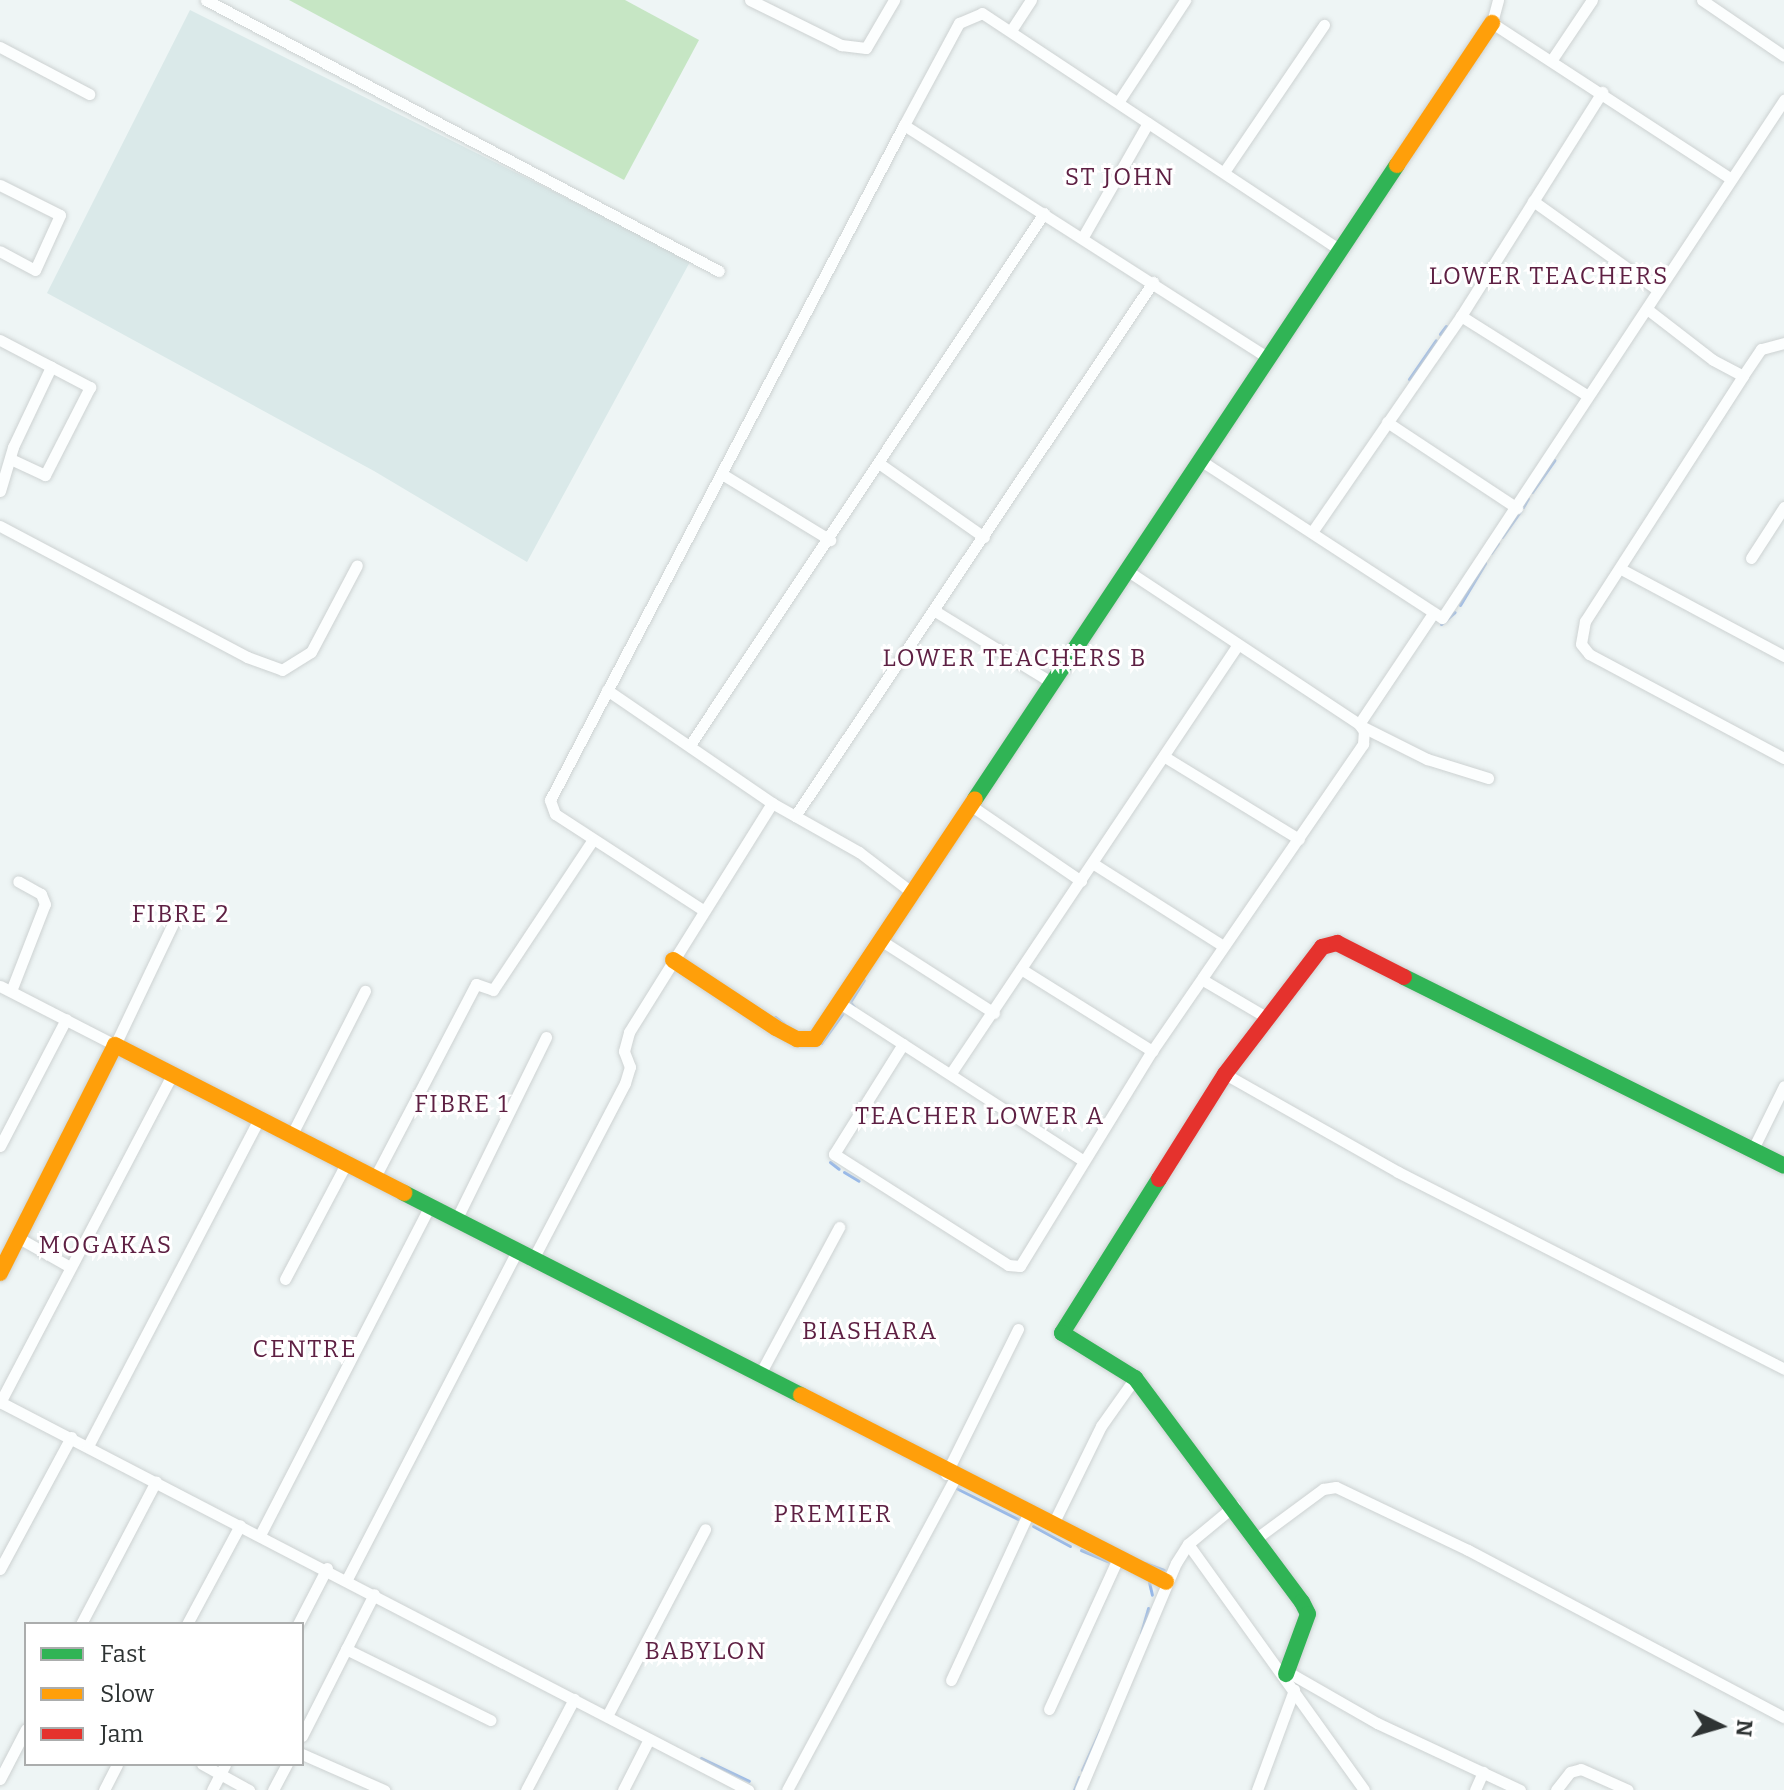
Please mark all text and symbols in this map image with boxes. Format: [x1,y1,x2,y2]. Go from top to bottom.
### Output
district label: ST JOHN [1065,164,1175,192]
district label: LOWER TEACHERS [1429,263,1669,291]
district label: LOWER TEACHERS B [882,645,1148,673]
district label: FIBRE 2 [132,901,230,929]
district label: FIBRE 1 [414,1091,510,1119]
district label: TEACHER LOWER A [855,1103,1105,1131]
district label: MOGAKAS [39,1232,173,1260]
district label: BIASHARA [802,1318,938,1346]
district label: CENTRE [252,1336,358,1364]
district label: PREMIER [774,1501,892,1529]
legend [24,1622,304,1766]
district label: BABYLON [645,1638,767,1666]
text: Fast [100,1640,146,1668]
text: Slow [100,1680,154,1708]
north arrow [1680,1686,1760,1766]
text: N [1730,1718,1759,1738]
text: Jam [100,1720,143,1748]

